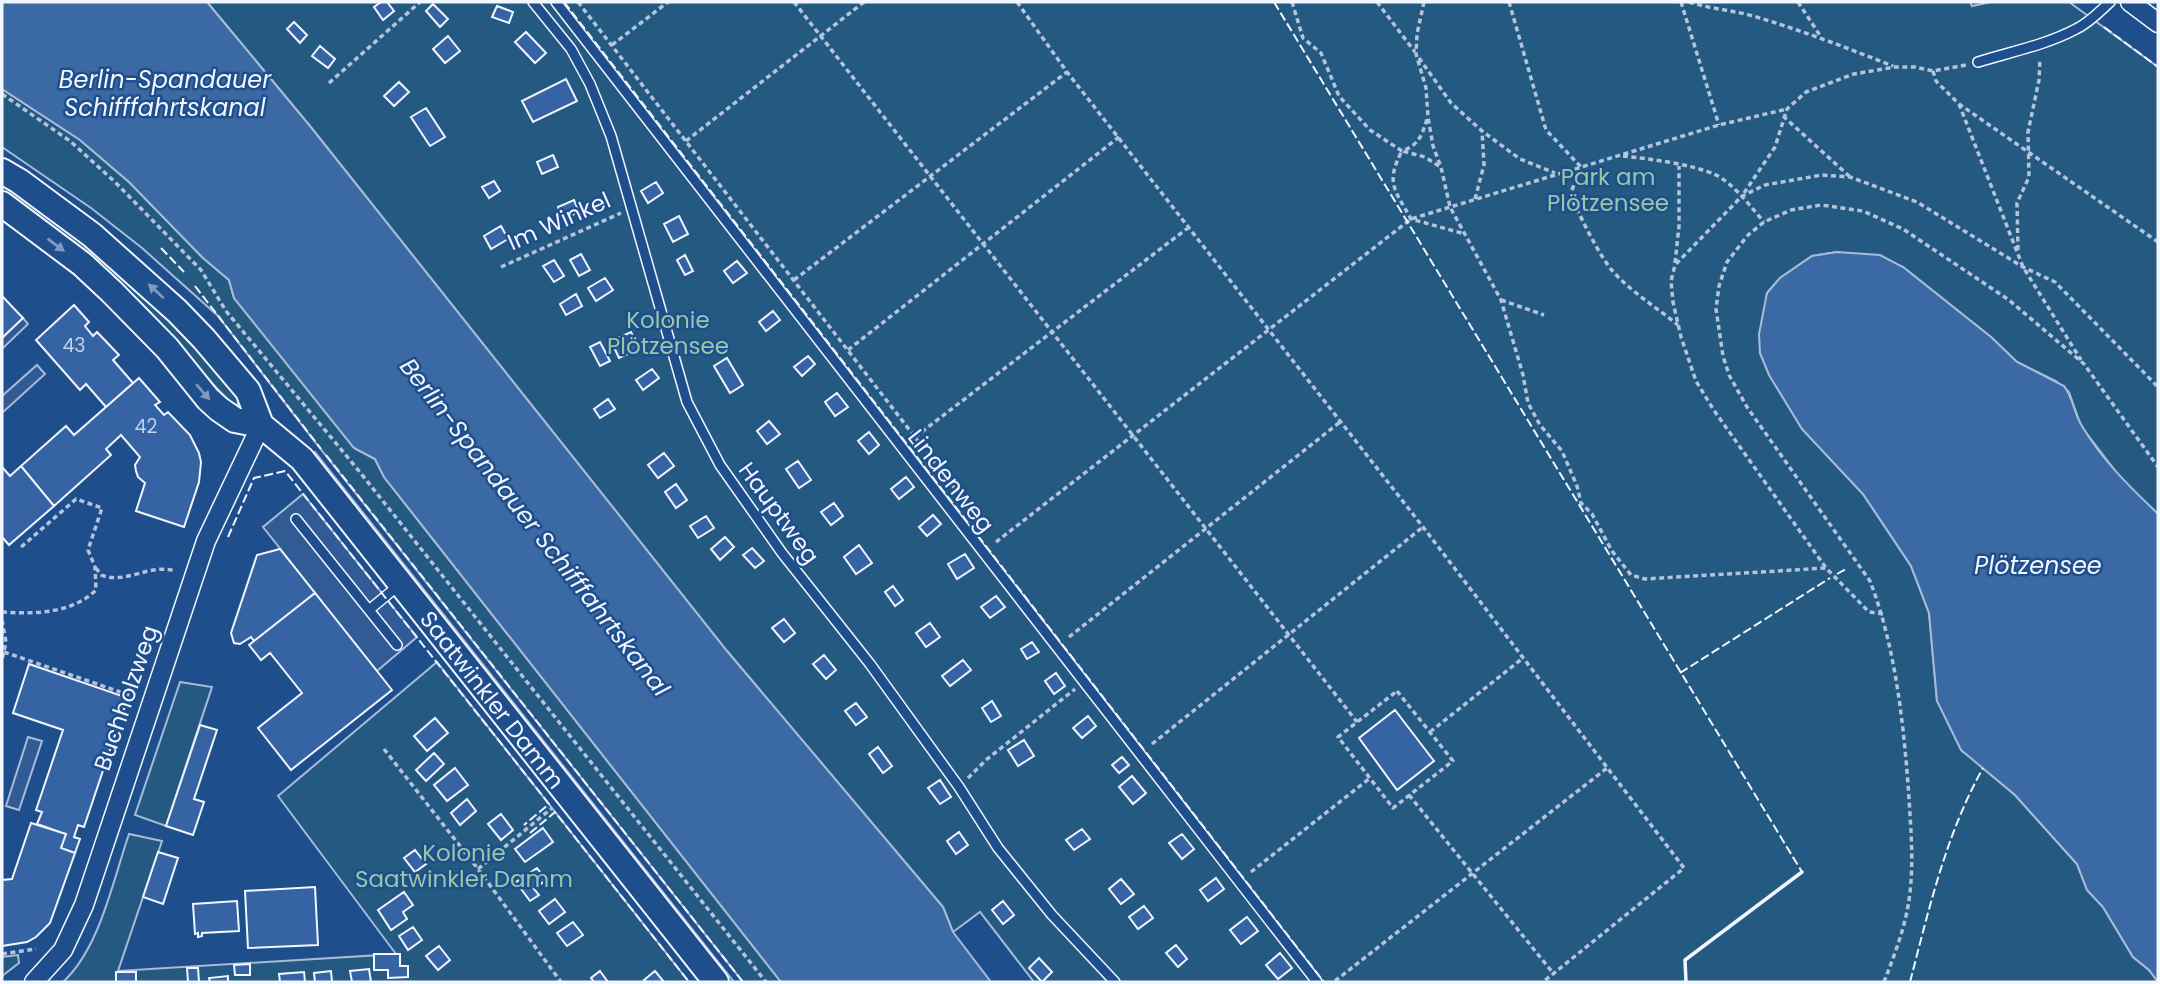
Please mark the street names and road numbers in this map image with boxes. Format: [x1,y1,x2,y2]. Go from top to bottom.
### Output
street label: Im Winkel [502,184,616,258]
street label: Lindenweg [900,422,1002,540]
street label: Hauptweg [731,456,827,570]
street label: Saatwinkler Damm [412,604,572,796]
street label: Buchholzweg [86,621,166,775]

